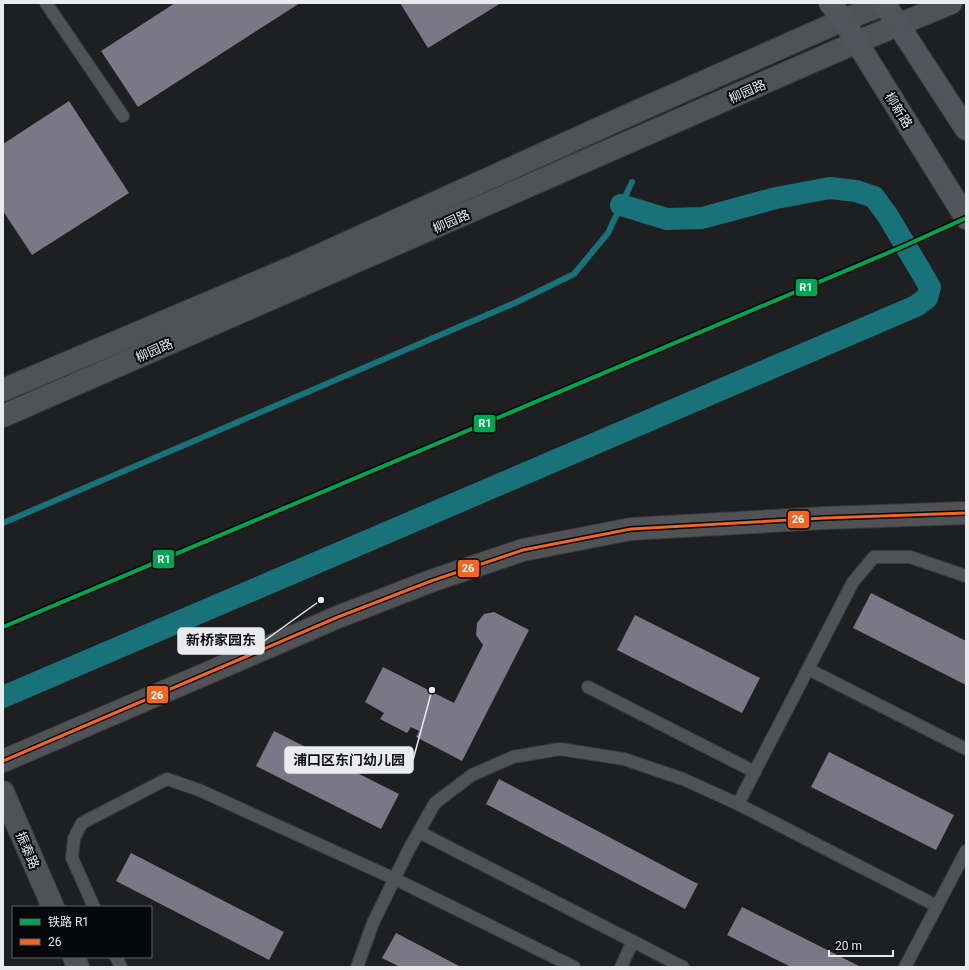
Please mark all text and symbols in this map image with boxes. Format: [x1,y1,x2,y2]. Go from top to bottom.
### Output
street label: 柳园路 [726,77,768,106]
street label: 柳新路 [882,90,915,131]
street label: 柳园路 [430,207,472,236]
line badge: R1 [795,278,818,297]
text: R1 [799,281,813,294]
street label: 柳园路 [133,336,175,365]
line badge: R1 [473,414,496,433]
text: R1 [478,417,492,430]
line badge: 26 [787,510,810,529]
text: 26 [792,513,804,526]
line badge: R1 [152,549,175,569]
text: R1 [157,553,171,566]
line badge: 26 [457,559,480,578]
text: 26 [462,562,474,575]
callout: 新桥家园东 [178,628,264,654]
text: 新桥家园东 [186,632,256,648]
line badge: 26 [146,685,169,704]
text: 26 [151,689,163,702]
callout: 浦口区东门幼儿园 [285,747,413,773]
text: 浦口区东门幼儿园 [293,752,405,768]
street label: 振泰路 [13,829,42,871]
legend [12,906,152,958]
text: 铁路 R1 [48,915,89,929]
scale bar [829,932,893,958]
text: 26 [48,935,62,949]
text: 20 m [835,939,862,953]

